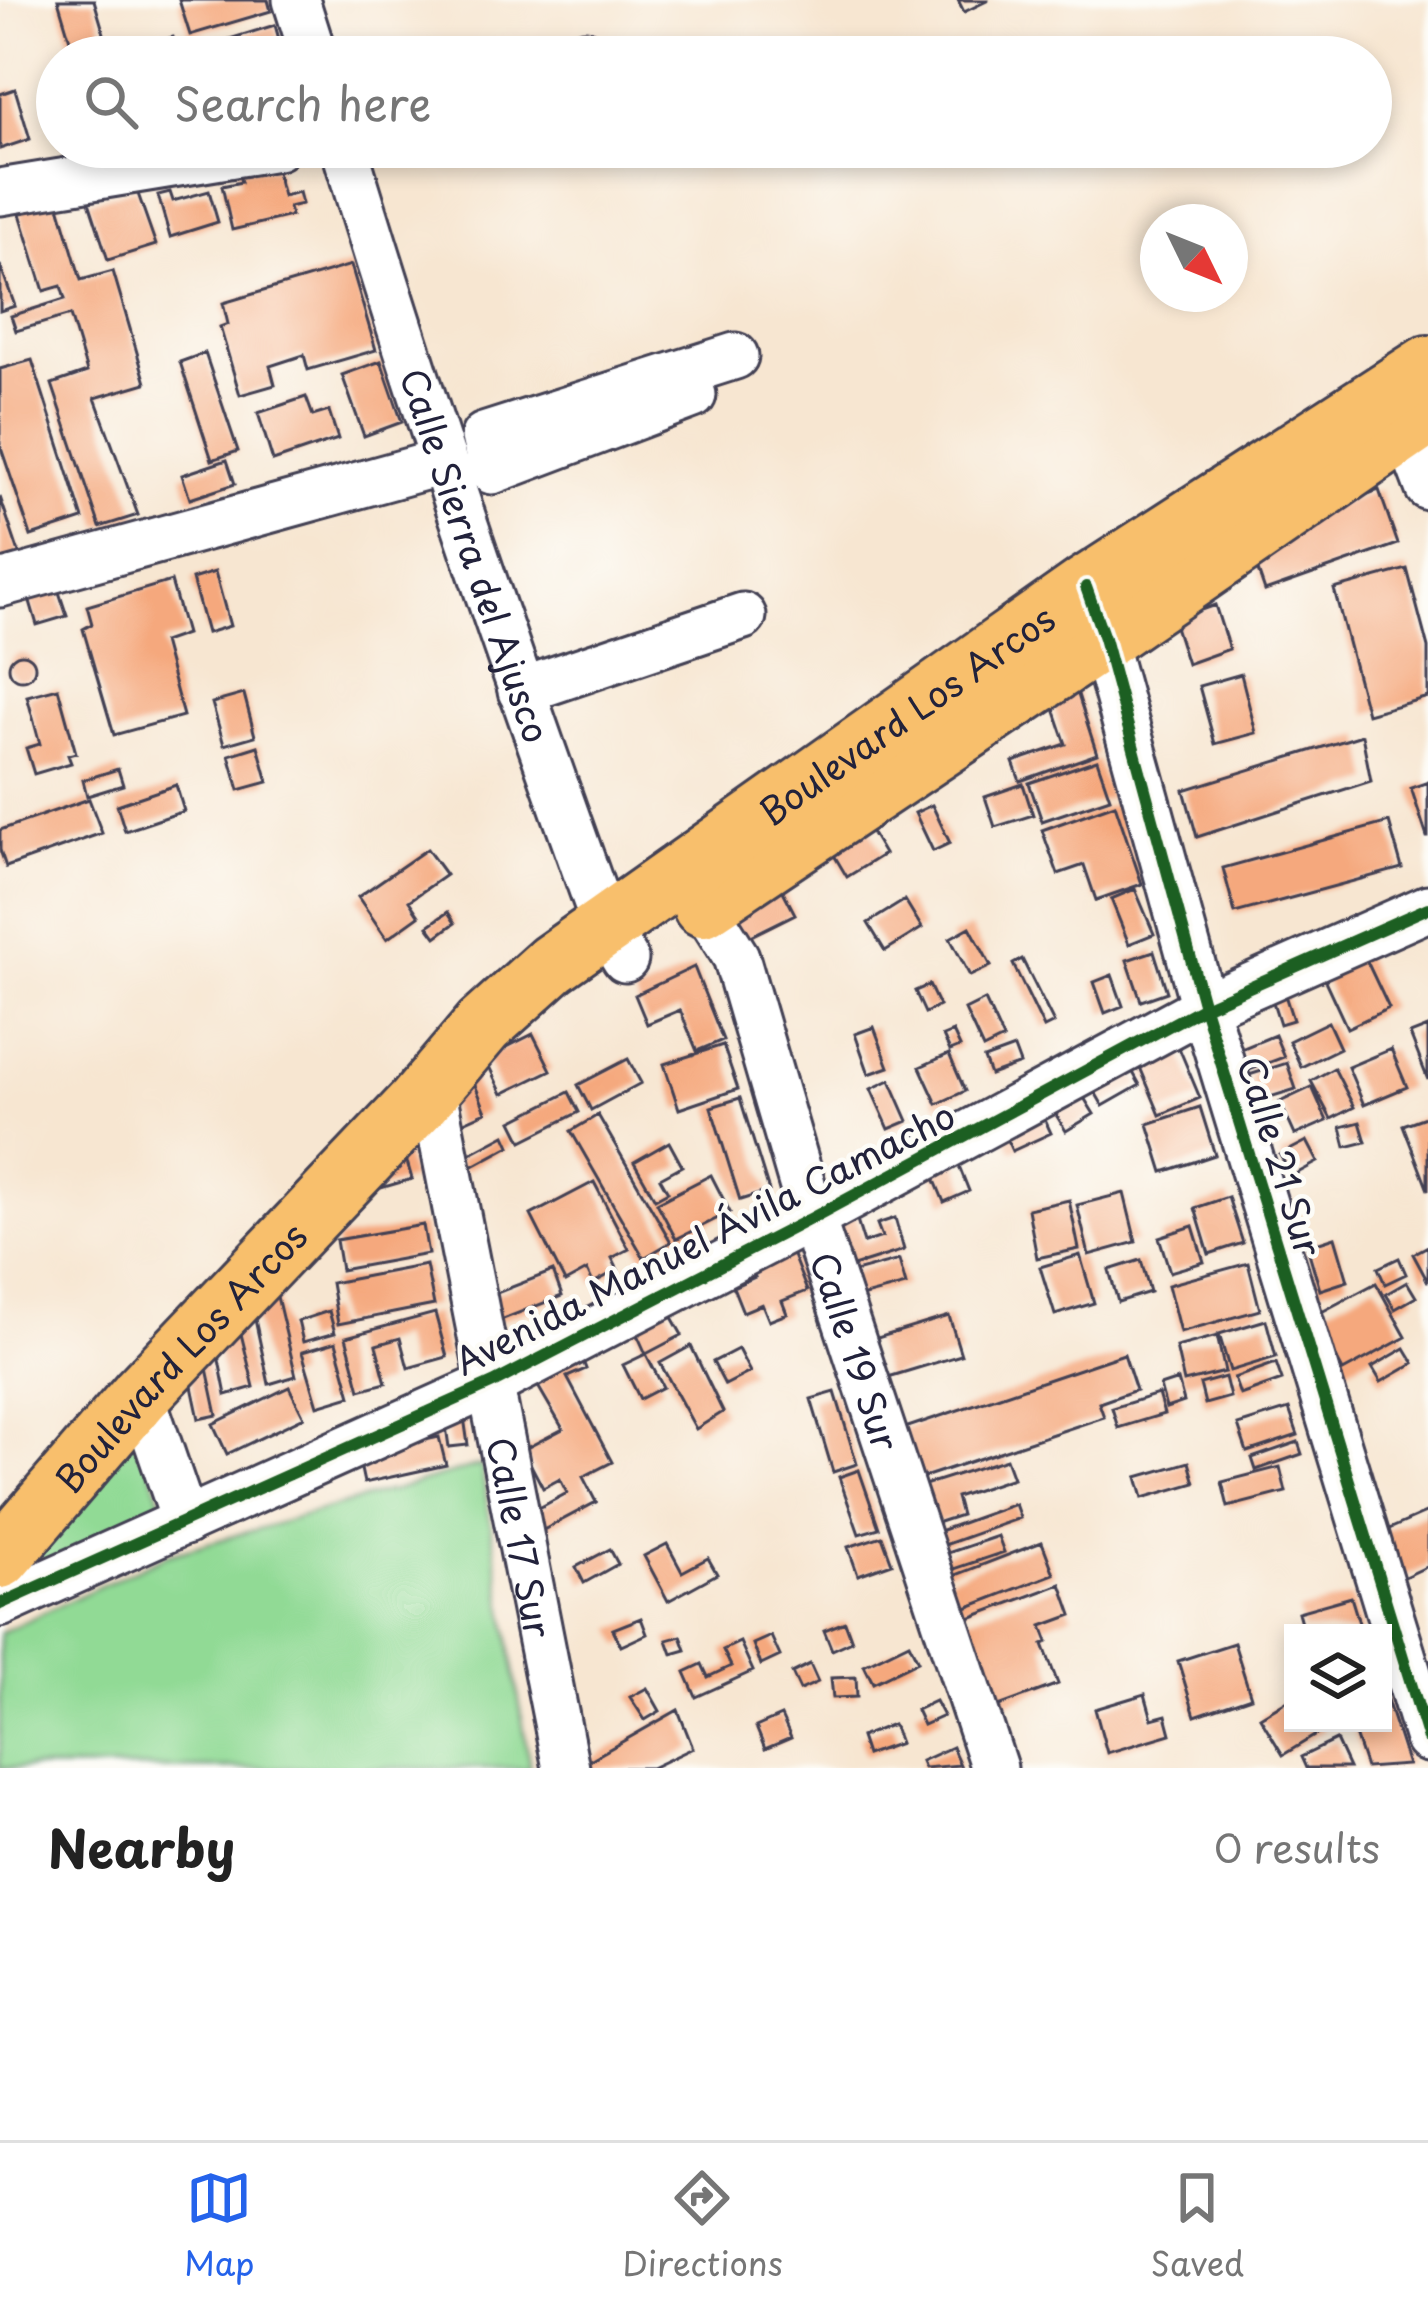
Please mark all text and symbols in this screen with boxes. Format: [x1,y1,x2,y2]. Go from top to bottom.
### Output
search box [36,36,1392,168]
text: Search here [174,68,431,136]
icon: search [78,69,144,135]
north arrow [1140,204,1248,312]
street label: Calle Sierra del Ajusco [388,361,565,750]
street label: Boulevard Los Arcos [747,591,1065,837]
street label: Calle 21 Sur [1225,1049,1337,1263]
street label: Avenida Manuel Ávila Camacho [444,1087,964,1387]
street label: Boulevard Los Arcos [41,1209,319,1504]
street label: Calle 19 Sur [798,1245,914,1458]
street label: Calle 17 Sur [474,1432,567,1643]
map controls [1284,1624,1392,1732]
button: layers [1284,1624,1392,1732]
text: Nearby [48,1808,235,1885]
text: 0 results [1214,1817,1380,1876]
tab: Map [184,2165,254,2287]
tab: Directions [622,2165,783,2287]
tab: Saved [1150,2165,1244,2287]

